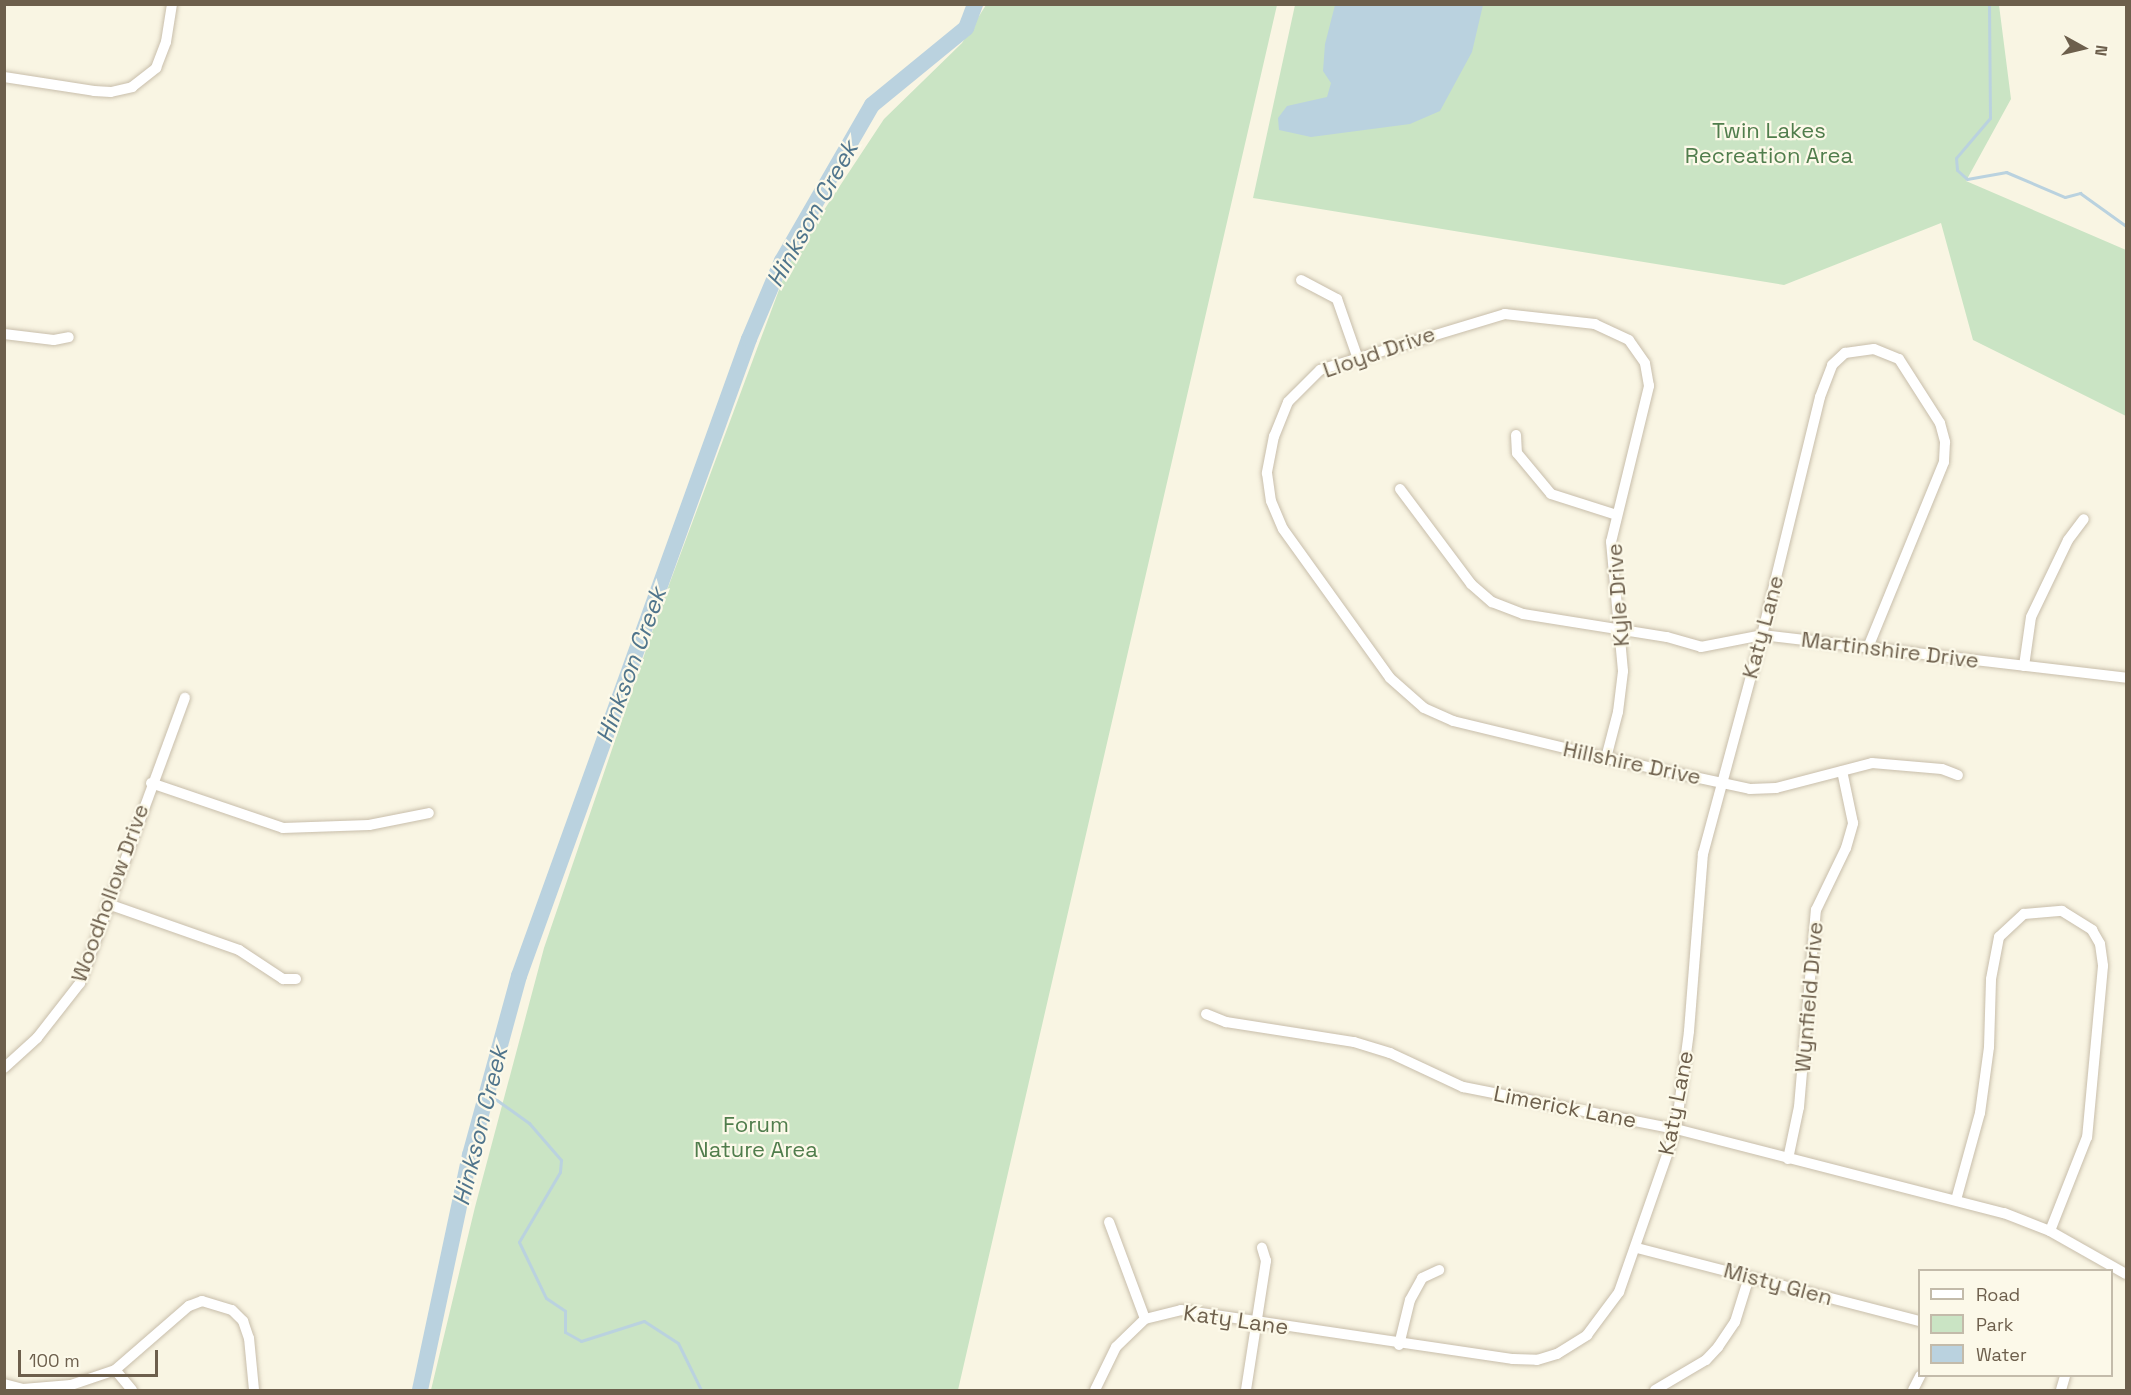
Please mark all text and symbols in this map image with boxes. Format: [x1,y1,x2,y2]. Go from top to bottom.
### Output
north arrow [2053,18,2113,78]
text: N [2090,44,2112,57]
park label: Twin Lakes Recreation Area [1685,117,1853,168]
water label: Hinkson Creek [760,136,864,292]
street label: Lloyd Drive [1319,320,1439,384]
street label: Kyle Drive [1601,542,1635,648]
street label: Katy Lane [1737,572,1789,682]
water label: Hinkson Creek [590,584,672,746]
street label: Martinshire Drive [1800,626,1980,674]
street label: Hillshire Drive [1561,735,1703,791]
street label: Woodhollow Drive [66,800,154,986]
street label: Wynfield Drive [1789,920,1829,1074]
water label: Hinkson Creek [446,1044,514,1208]
street label: Katy Lane [1653,1049,1699,1157]
street label: Limerick Lane [1491,1080,1639,1134]
park label: Forum Nature Area [694,1111,818,1162]
street label: Misty Glen [1721,1257,1835,1311]
legend [1918,1269,2113,1377]
text: Road [1976,1283,2020,1306]
street label: Katy Lane [1182,1300,1290,1340]
text: Park [1976,1313,2013,1336]
scale bar [21,1338,160,1376]
text: Water [1976,1343,2027,1366]
text: 100 m [29,1349,80,1372]

